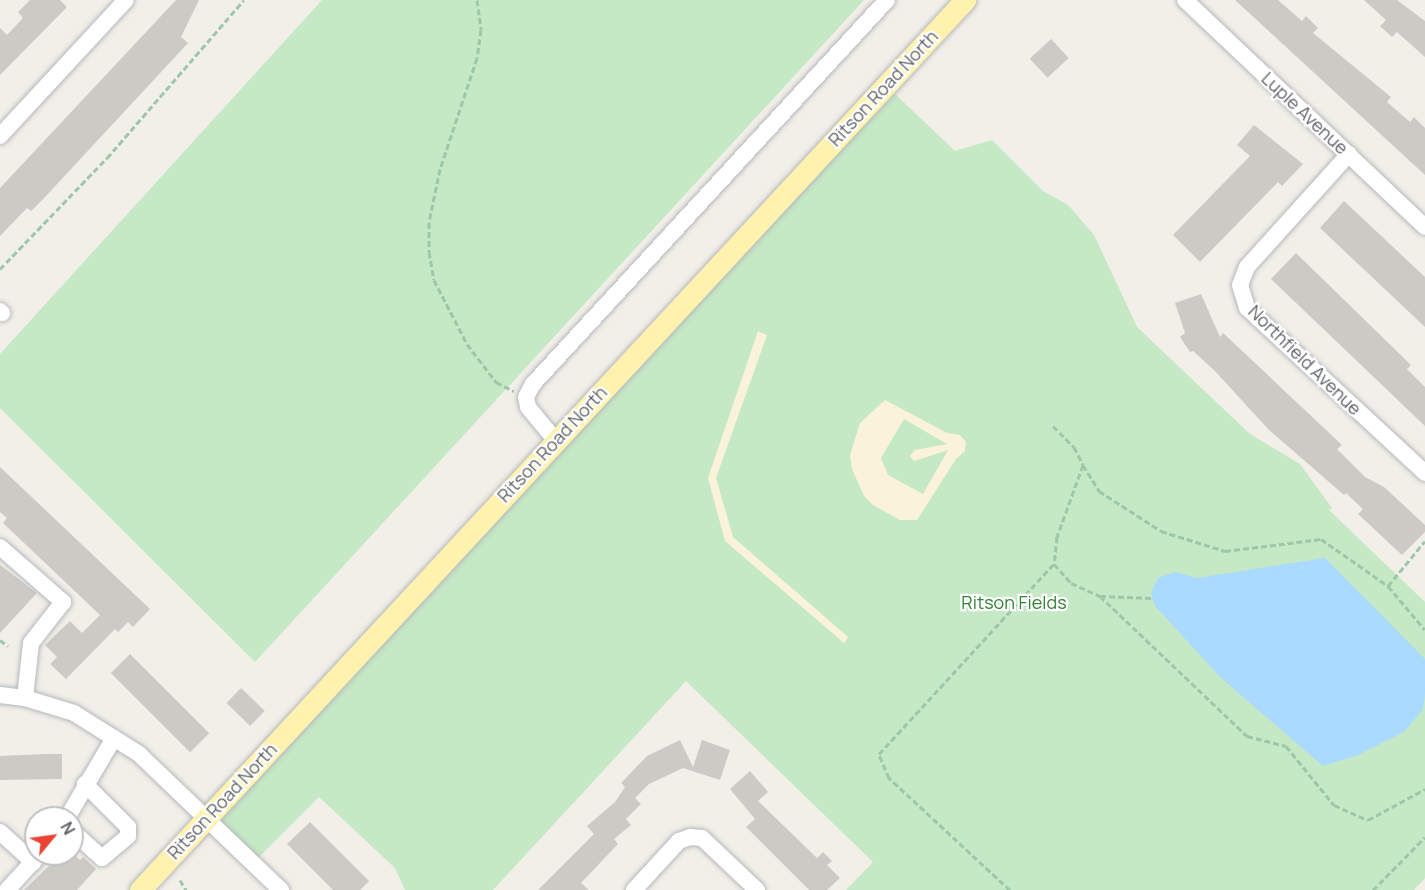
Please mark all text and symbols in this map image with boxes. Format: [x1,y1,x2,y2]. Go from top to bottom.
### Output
street label: Ritson Road North [824,26,942,150]
street label: Luple Avenue [1257,67,1353,159]
street label: Northfield Avenue [1244,301,1366,419]
street label: Ritson Road North [493,382,611,506]
park label: Ritson Fields [961,591,1067,613]
street label: Ritson Road North [163,739,281,863]
north arrow [24,806,84,866]
text: N [56,818,80,839]

